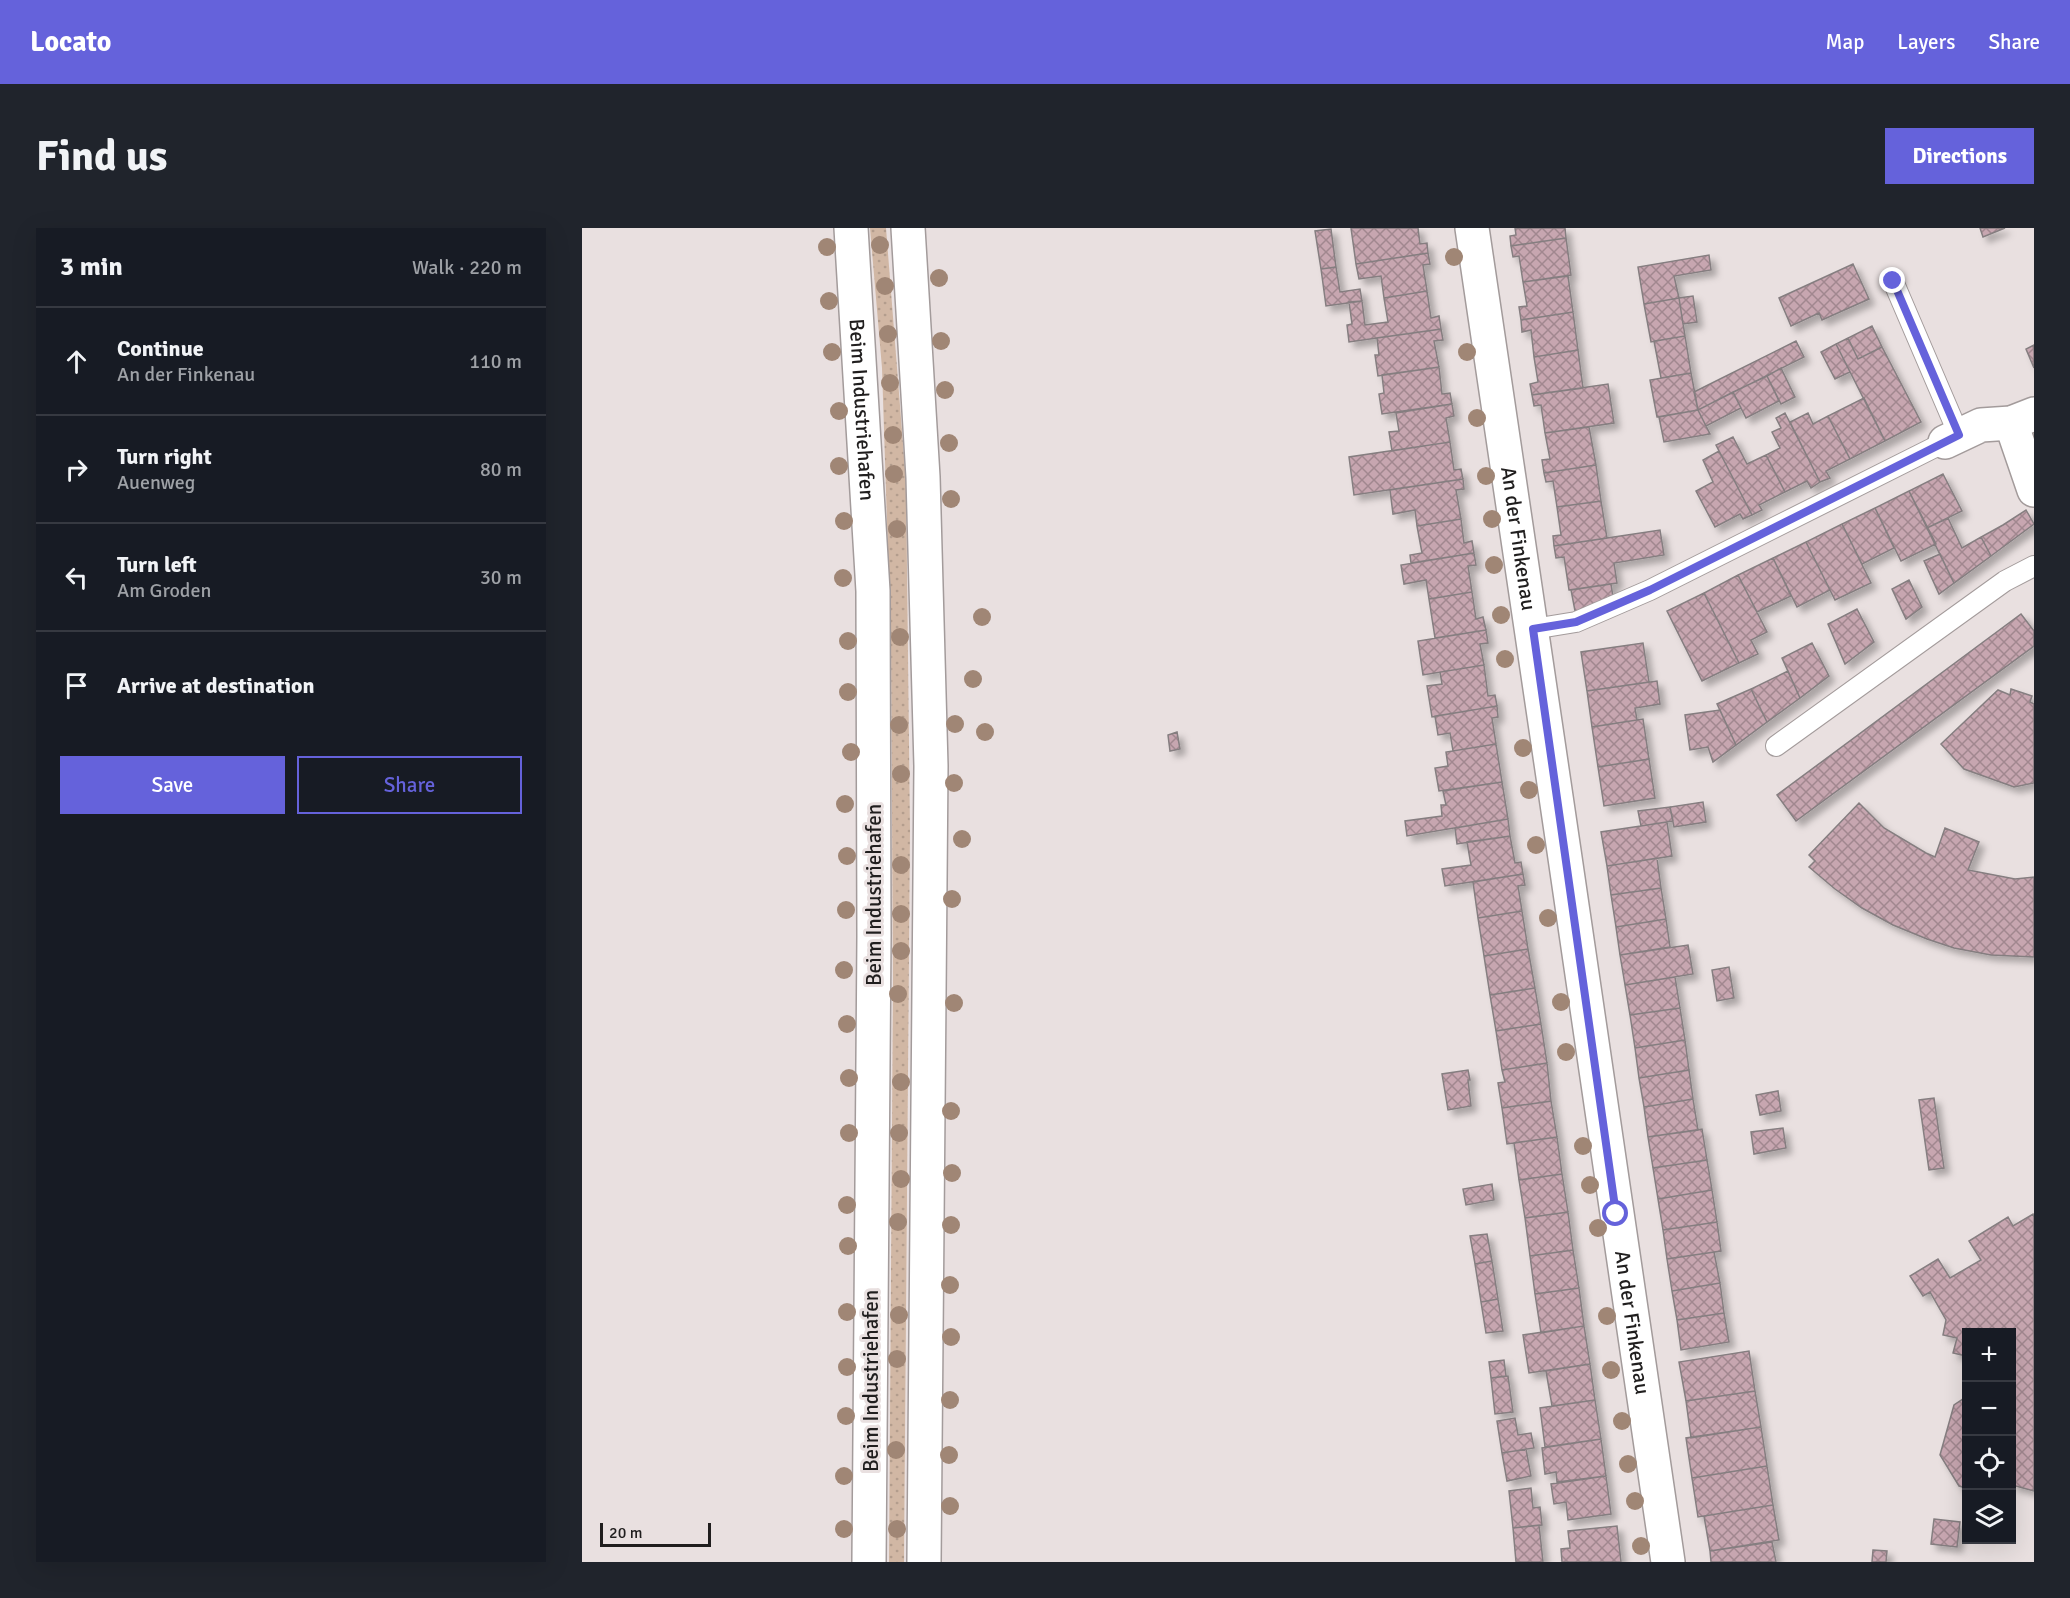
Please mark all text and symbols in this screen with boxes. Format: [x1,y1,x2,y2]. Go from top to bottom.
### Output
text: Locato [30,25,111,59]
text: Map [1826,29,1864,55]
text: Layers [1897,29,1955,55]
text: Share [1988,29,2040,55]
button: Directions [1885,128,2034,184]
text: Find us [36,131,167,182]
text: 3 min [60,251,123,283]
text: Walk · 220 m [412,255,522,280]
route end [1879,267,1905,293]
street label: Beim Industriehafen [844,318,881,501]
text: Continue [117,335,204,362]
icon: ahead [60,345,93,378]
text: 110 m [469,349,522,374]
text: An der Finkenau [117,362,255,387]
text: Turn right [117,443,212,470]
icon: right [60,453,93,486]
text: 80 m [480,457,522,482]
street label: An der Finkenau [1495,465,1542,612]
text: Auenweg [117,470,195,495]
text: Turn left [117,551,197,578]
icon: left [60,561,93,594]
text: 30 m [480,565,522,590]
text: Am Groden [117,578,211,603]
icon: arrive [60,669,93,702]
text: Arrive at destination [117,672,314,699]
button: Save [60,756,285,814]
button: Share [297,756,522,814]
street label: Beim Industriehafen [861,804,887,986]
route start [1602,1200,1628,1226]
street label: An der Finkenau [1609,1249,1656,1396]
street label: Beim Industriehafen [858,1290,884,1472]
map controls [1962,1328,2016,1544]
button: + [1962,1328,2016,1382]
button: − [1962,1382,2016,1436]
button: locate [1962,1436,2016,1490]
button: layers [1962,1490,2016,1544]
scale bar [600,1520,711,1548]
text: 20 m [609,1523,643,1543]

